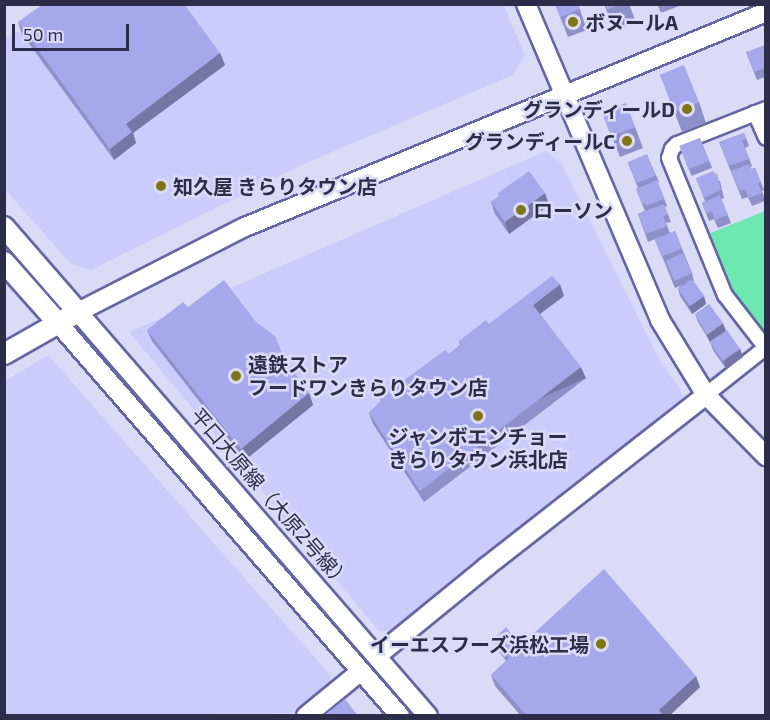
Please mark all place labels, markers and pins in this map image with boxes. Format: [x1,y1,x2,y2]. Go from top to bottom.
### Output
place label: ボヌールA [585,10,678,34]
marker: ボヌールA [566,15,580,29]
place label: グランディールD [521,97,675,121]
marker: グランディールD [680,102,694,116]
place label: グランディールC [463,129,615,153]
marker: グランディールC [620,134,634,148]
place label: 知久屋 きらりタウン店 [173,174,377,198]
marker: 知久屋 きらりタウン店 [154,179,168,193]
place label: ローソン [533,198,613,222]
marker: ローソン [514,203,528,217]
place label: 遠鉄ストア フードワンきらりタウン店 [248,352,488,399]
marker: 遠鉄ストア フードワンきらりタウン店 [229,369,243,383]
marker: ジャンボエンチョー きらりタウン浜北店 [471,409,485,423]
place label: ジャンボエンチョー きらりタウン浜北店 [388,425,568,472]
place label: イーエスフーズ浜松工場 [369,632,589,656]
marker: イーエスフーズ浜松工場 [594,637,608,651]

